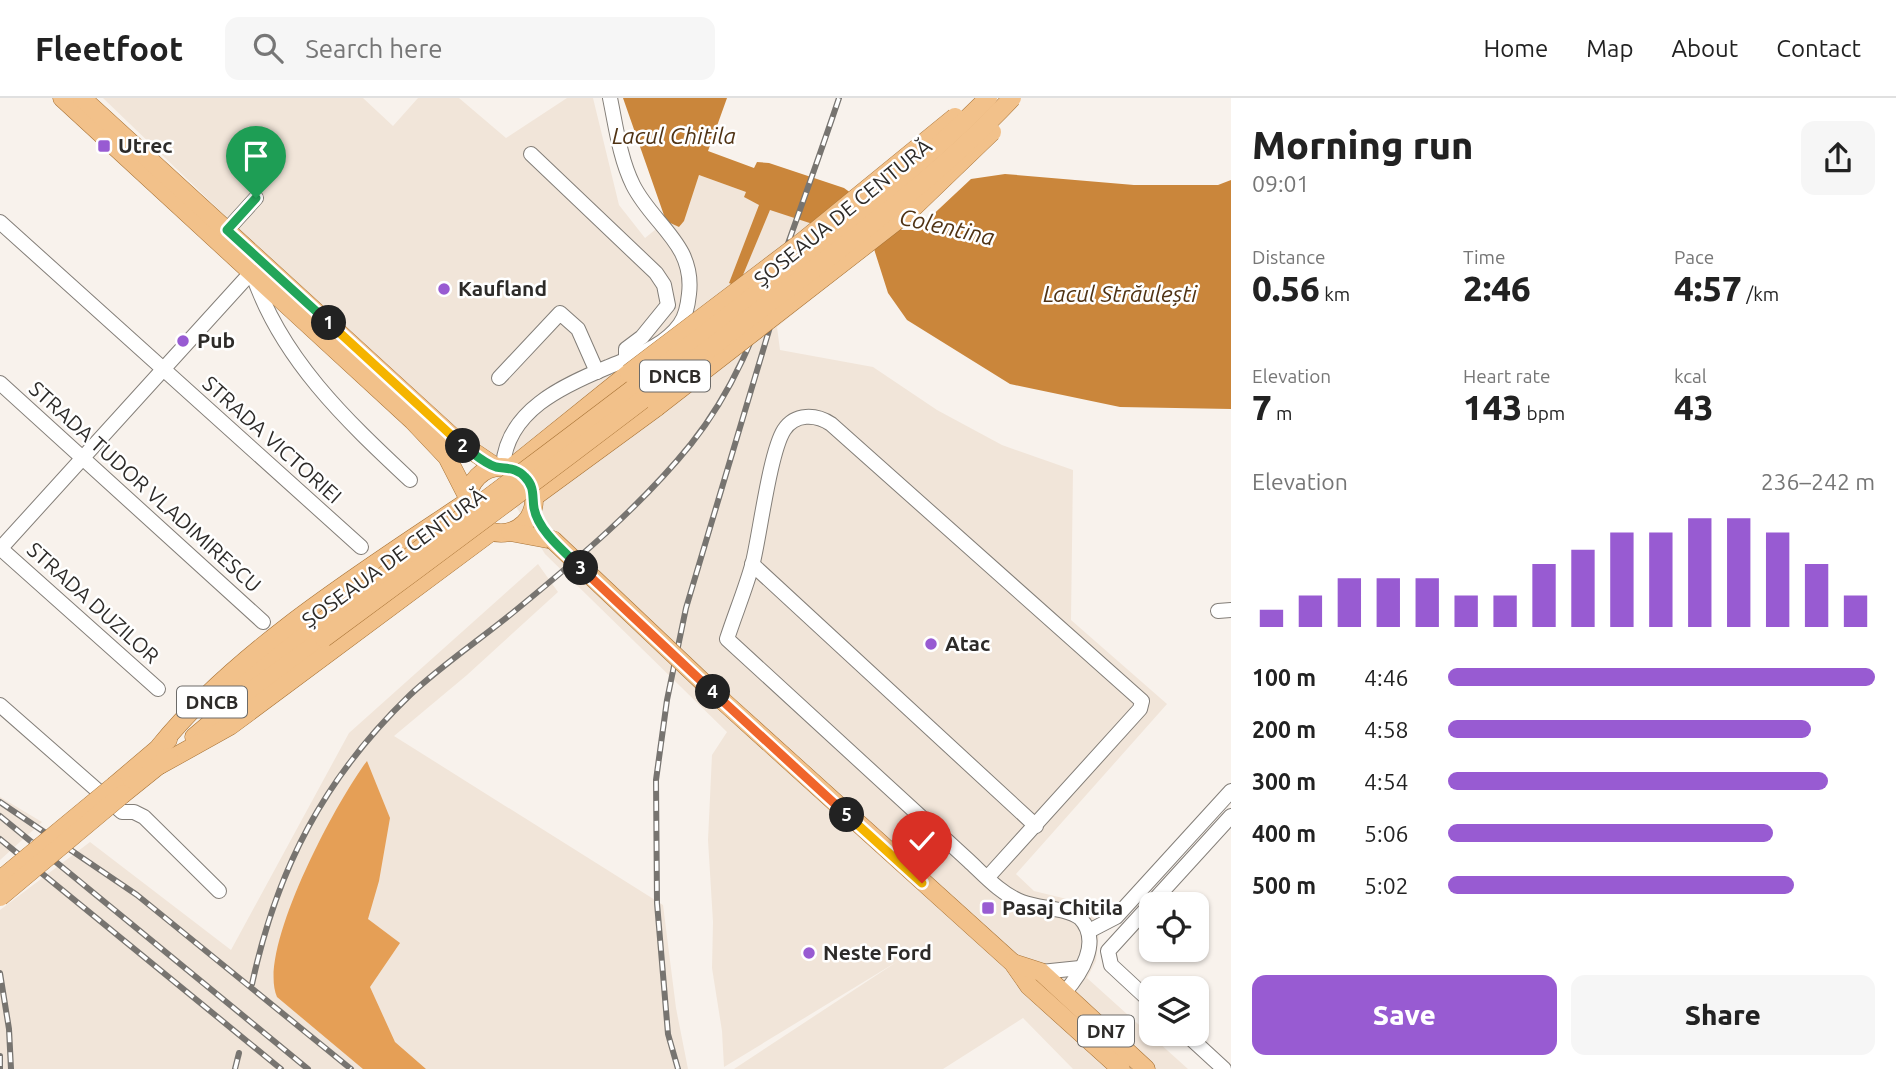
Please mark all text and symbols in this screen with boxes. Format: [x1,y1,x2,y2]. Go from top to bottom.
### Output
search box [225,17,715,80]
icon: search [249,29,287,67]
text: Fleetfoot [35,30,183,67]
text: Search here [305,34,443,63]
text: Home [1483,35,1548,62]
text: Map [1586,35,1633,62]
text: About [1671,35,1738,62]
text: Contact [1776,35,1861,62]
button: share [1801,121,1875,195]
water label: Lacul Chitila [612,123,736,148]
text: Morning run [1252,124,1473,166]
pin [226,126,286,198]
place label: Utrec [118,133,173,157]
street label: ȘOSEAUA DE CENTURĂ [749,133,936,291]
icon: arrive [237,137,275,175]
marker: Utrec [96,138,112,154]
text: 09:01 [1252,171,1310,196]
water label: Colentina [897,203,997,250]
text: Distance [1252,246,1326,268]
text: Time [1463,246,1505,268]
text: Pace [1674,246,1714,268]
text: 0.56 [1252,268,1320,308]
text: 2:46 [1463,268,1531,308]
text: 4:57 [1674,268,1742,308]
place label: Kaufland [458,276,547,300]
marker: Kaufland [436,281,452,297]
water label: Lacul Străulești [1043,281,1198,306]
text: km [1320,283,1350,305]
text: /km [1742,283,1779,305]
pin: 1 [312,306,346,341]
text: 1 [323,311,334,333]
place label: Pub [197,328,235,352]
marker: Pub [175,333,191,349]
road number: DNCB [640,360,710,392]
text: Elevation [1252,365,1331,387]
text: Heart rate [1463,365,1550,387]
text: kcal [1674,365,1707,387]
street label: STRADA VICTORIEI [198,371,347,508]
street label: STRADA TUDOR VLADIMIRESCU [25,376,266,597]
text: 7 [1252,387,1272,427]
text: 143 [1463,387,1522,427]
text: 43 [1674,387,1713,427]
text: m [1272,402,1293,424]
text: bpm [1522,402,1565,424]
pin: 2 [446,428,480,464]
text: 2 [457,434,468,456]
text: Elevation [1252,469,1348,494]
text: 236–242 m [1761,469,1875,494]
street label: ȘOSEAUA DE CENTURĂ [297,482,490,632]
street label: STRADA DUZILOR [23,537,164,668]
pin: 3 [564,550,598,586]
text: 3 [575,556,586,578]
place label: Atac [945,631,990,655]
marker: Atac [923,636,939,652]
text: 100 m [1252,665,1316,690]
text: 4:46 [1364,665,1409,690]
pin: 4 [696,674,730,710]
text: 4 [707,680,718,702]
road number: DNCB [177,687,247,718]
text: 200 m [1252,717,1316,742]
text: 4:58 [1364,717,1409,742]
text: 300 m [1252,769,1316,794]
text: 4:54 [1364,769,1409,794]
pin: 5 [830,798,864,832]
text: 5 [841,803,852,825]
pin [892,811,952,883]
text: 400 m [1252,821,1316,846]
text: 5:06 [1364,821,1409,846]
icon: check [903,822,941,860]
text: 500 m [1252,873,1316,898]
text: 5:02 [1364,873,1409,898]
map controls [1139,892,1209,1046]
button: locate [1139,892,1209,962]
place label: Pasaj Chitila [1002,895,1123,919]
marker: Pasaj Chitila [980,900,996,916]
place label: Neste Ford [823,940,932,964]
marker: Neste Ford [801,945,817,961]
button: Save [1252,975,1557,1055]
button: Share [1571,975,1875,1055]
button: layers [1139,976,1209,1046]
road number: DN7 [1078,1015,1134,1046]

